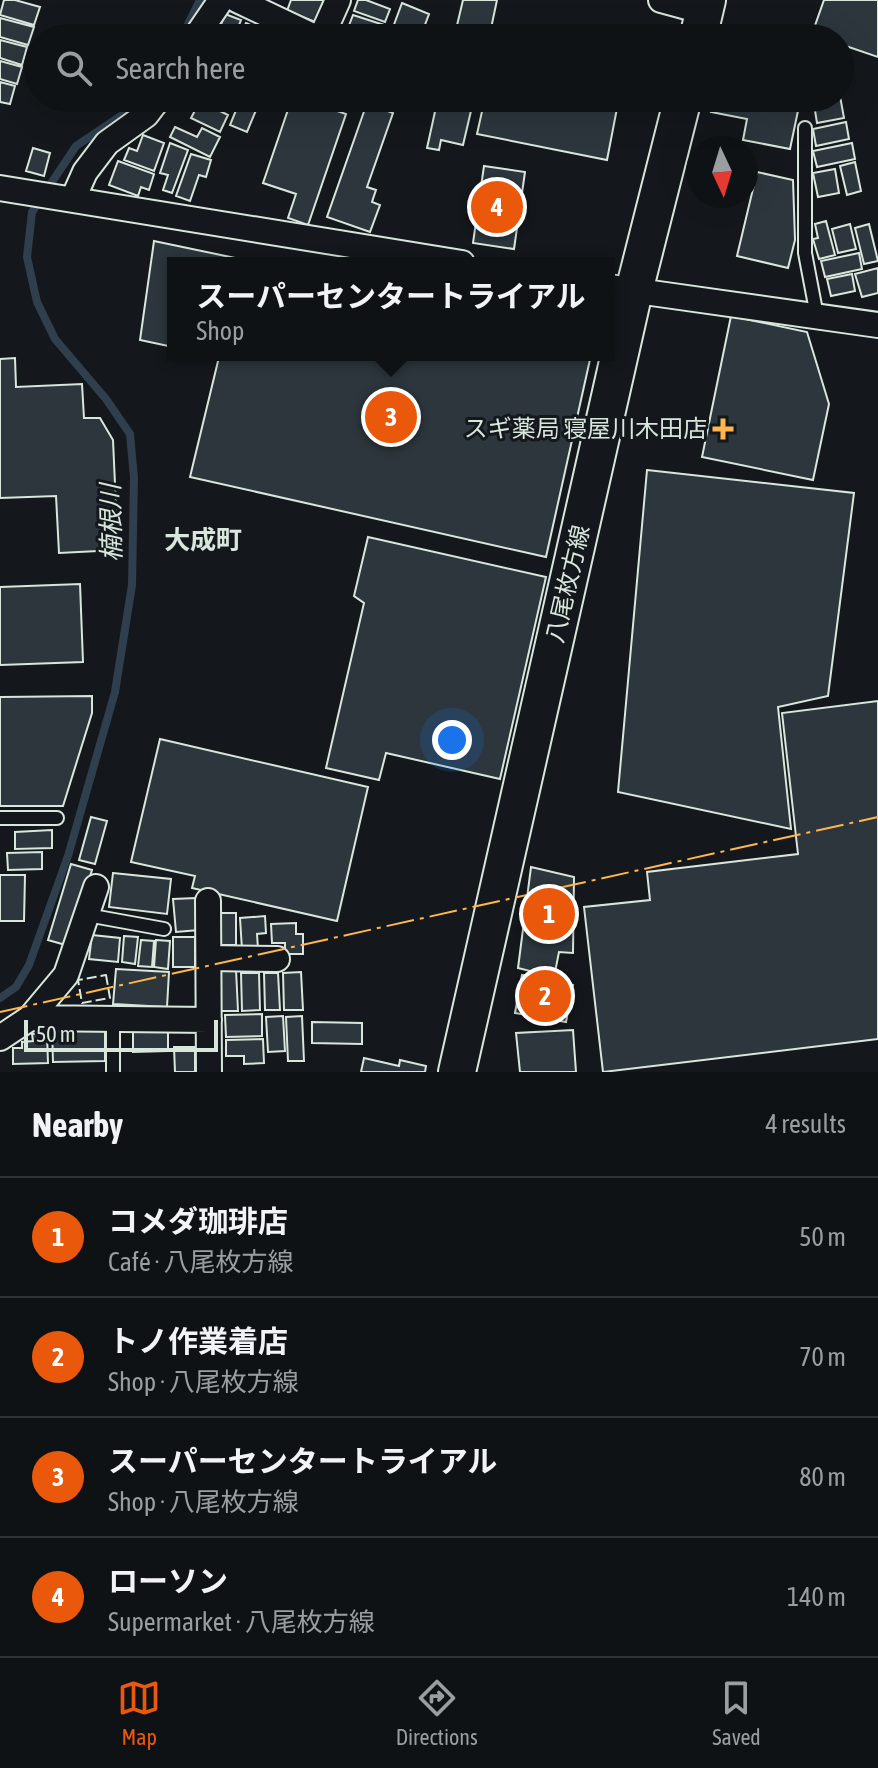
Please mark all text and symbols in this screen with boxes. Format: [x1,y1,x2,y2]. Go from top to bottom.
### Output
search box [24,24,854,112]
icon: search [52,46,96,90]
text: Search here [116,51,245,85]
north arrow [686,136,758,208]
pin: 4 [471,177,523,237]
popup [167,257,615,361]
text: スーパーセンタートライアル [196,279,586,313]
text: Shop [196,316,244,346]
pin: 3 [365,387,417,447]
place label: スギ薬局 寝屋川木田店 [464,415,707,442]
marker: スギ薬局 寝屋川木田店 [714,420,732,438]
water label: 楠根川 [95,481,127,562]
street label: 八尾枚方線 [541,522,594,645]
district label: 大成町 [164,525,242,555]
your location [432,720,472,760]
pin: 1 [523,884,575,944]
pin: 2 [519,966,571,1026]
scale bar [24,1016,218,1052]
text: 50 m [36,1021,76,1047]
text: Nearby [32,1105,123,1144]
text: 4 results [765,1109,846,1139]
text: コメダ珈琲店 [108,1204,288,1238]
text: 1 [52,1222,64,1252]
text: 50 m [799,1222,846,1252]
text: Café · 八尾枚方線 [108,1247,293,1277]
text: トノ作業着店 [108,1324,288,1358]
text: 2 [52,1342,64,1372]
text: 70 m [799,1342,846,1372]
text: Shop · 八尾枚方線 [108,1367,299,1397]
text: スーパーセンタートライアル [108,1444,497,1478]
text: 3 [52,1462,64,1492]
text: 80 m [799,1462,846,1492]
text: Shop · 八尾枚方線 [108,1487,299,1517]
text: ローソン [108,1564,228,1598]
text: 4 [52,1582,64,1612]
text: 140 m [787,1582,846,1612]
text: Supermarket · 八尾枚方線 [108,1607,375,1637]
tab: Map [117,1676,161,1750]
tab: Directions [396,1676,478,1750]
tab: Saved [712,1676,761,1750]

